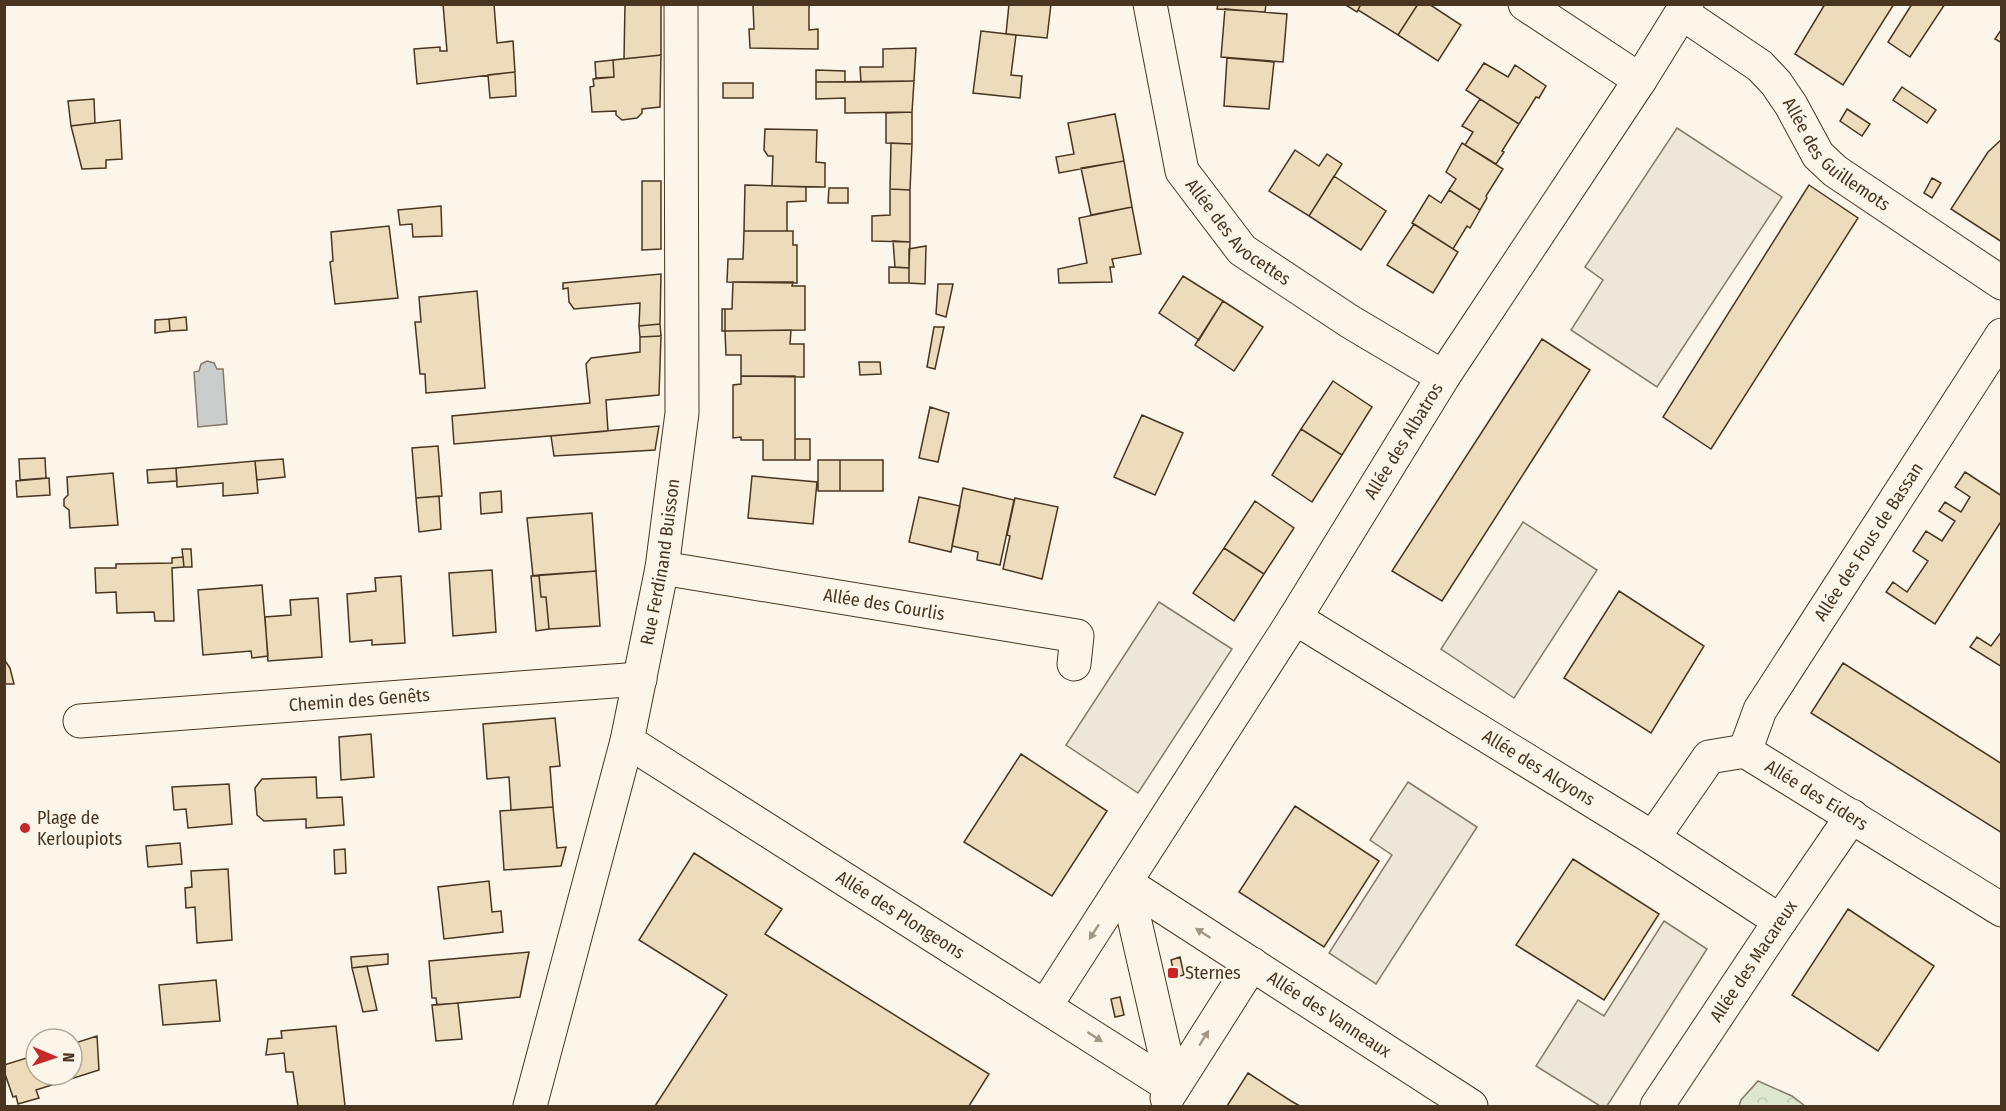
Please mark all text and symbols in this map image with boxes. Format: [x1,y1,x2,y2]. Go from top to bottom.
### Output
street label: Allée des Guillemots [1778,93,1895,216]
street label: Allée des Avocettes [1181,174,1295,290]
street label: Allée des Albatros [1360,378,1448,503]
street label: Allée des Fous de Bassan [1809,458,1928,625]
street label: Rue Ferdinand Buisson [636,477,684,647]
street label: Allée des Courlis [822,584,947,625]
street label: Chemin des Genêts [288,684,431,716]
street label: Allée des Alcyons [1478,725,1599,811]
street label: Allée des Eiders [1761,755,1872,835]
place label: Plage de Kerloupiots [37,807,122,850]
marker: Plage de Kerloupiots [18,821,32,835]
street label: Allée des Plongeons [832,866,969,964]
street label: Allée des Macareux [1705,896,1802,1026]
one-way arrow [1089,924,1100,940]
one-way arrow [1195,927,1211,938]
place label: Sternes [1185,962,1241,984]
marker: Sternes [1166,966,1180,980]
street label: Allée des Vanneaux [1263,966,1395,1062]
north arrow [24,1027,84,1087]
one-way arrow [1199,1030,1210,1047]
one-way arrow [1086,1031,1102,1043]
text: N [59,1052,78,1063]

